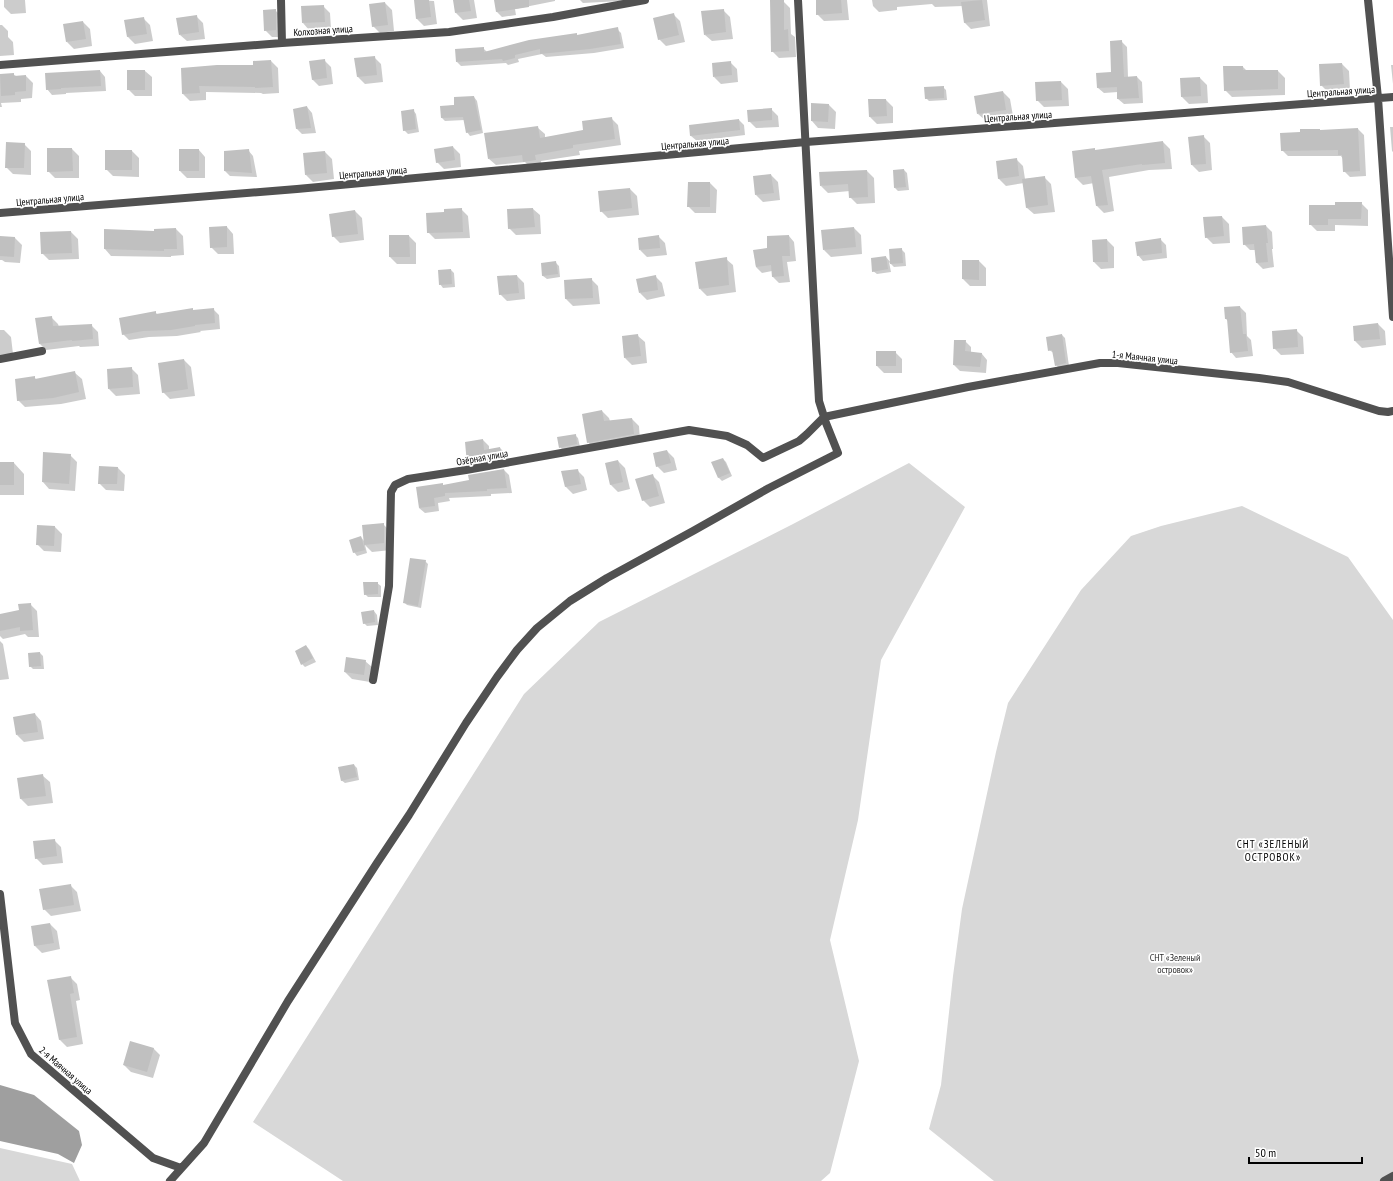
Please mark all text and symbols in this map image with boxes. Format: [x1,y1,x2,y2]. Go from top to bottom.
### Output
street label: Колхозная улица [293,22,353,39]
street label: Центральная улица [1307,83,1375,100]
street label: Центральная улица [984,108,1052,125]
street label: Центральная улица [661,134,729,153]
street label: Центральная улица [339,163,407,182]
street label: Центральная улица [16,190,84,209]
street label: 1-я Маячная улица [1111,348,1179,367]
street label: Озёрная улица [455,447,509,468]
district label: СНТ «ЗЕЛЕНЫЙ ОСТРОВОК» [1237,837,1309,864]
park label: СНТ «Зеленый островок» [1150,951,1200,976]
street label: 2-я Маячная улица [36,1044,95,1097]
scale bar [1249,1139,1362,1165]
text: 50 m [1255,1145,1276,1160]

